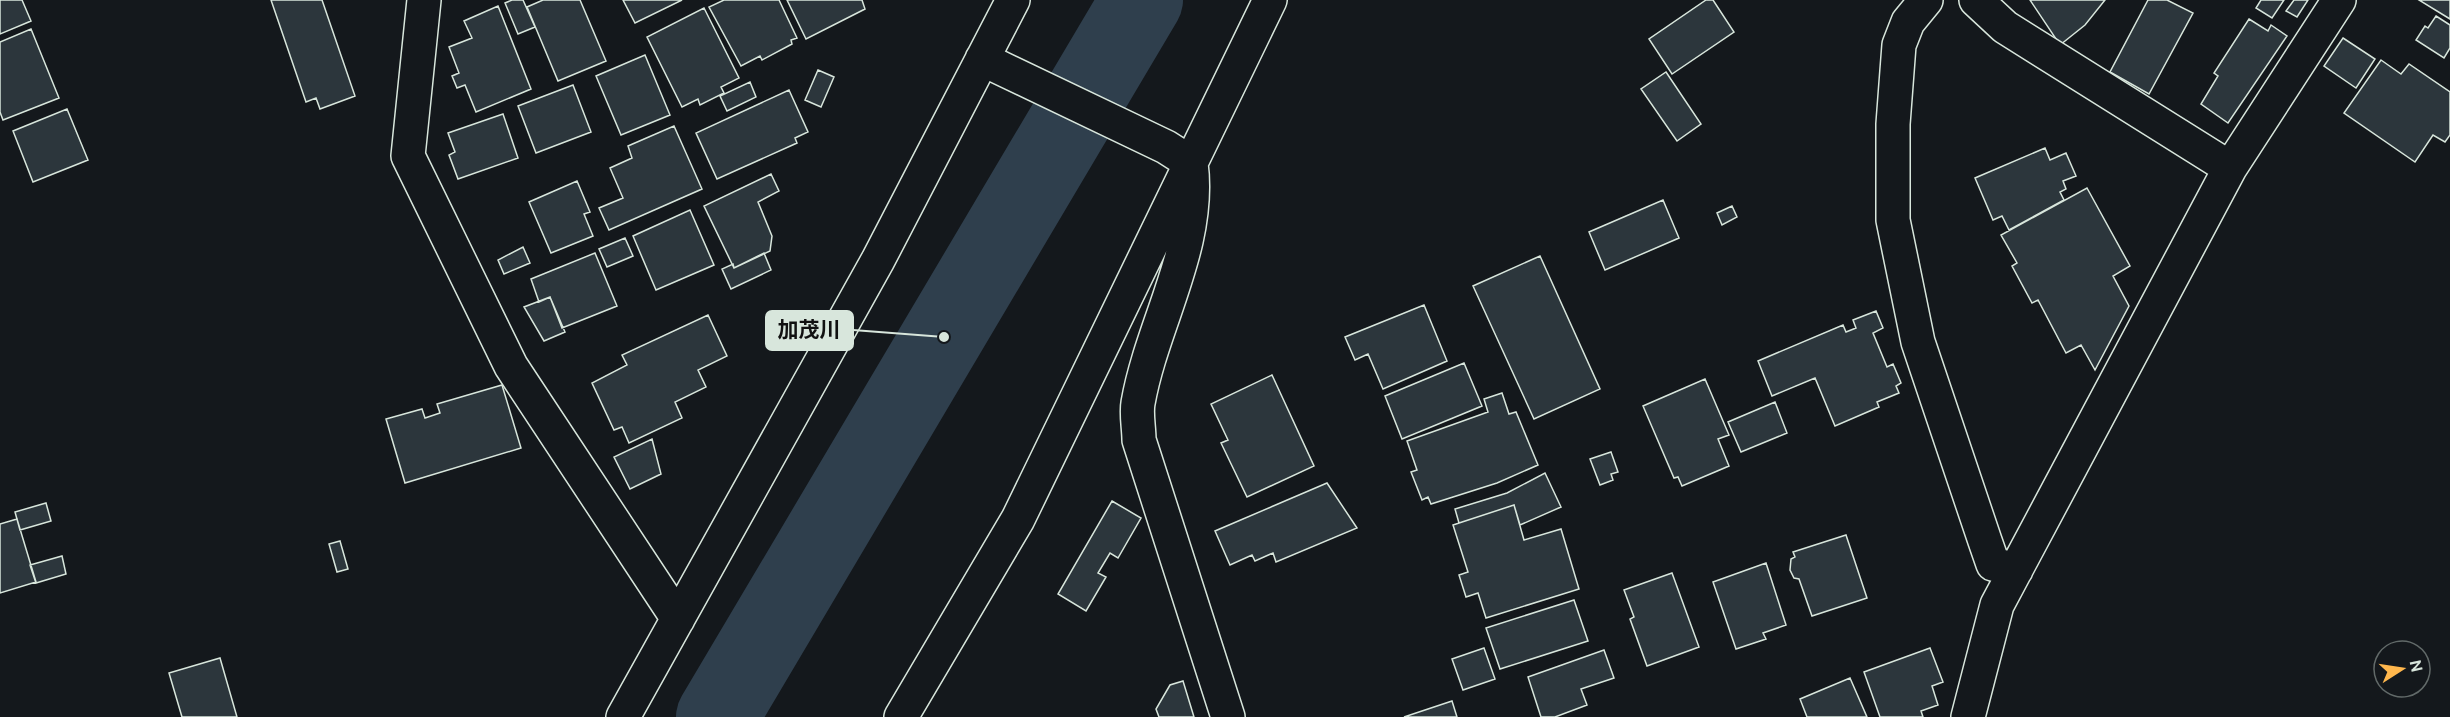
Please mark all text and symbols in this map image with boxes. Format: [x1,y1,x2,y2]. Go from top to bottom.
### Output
callout: 加茂川 [766,311,853,350]
text: 加茂川 [778,317,841,341]
north arrow [2372,639,2432,699]
text: N [2407,658,2427,674]

